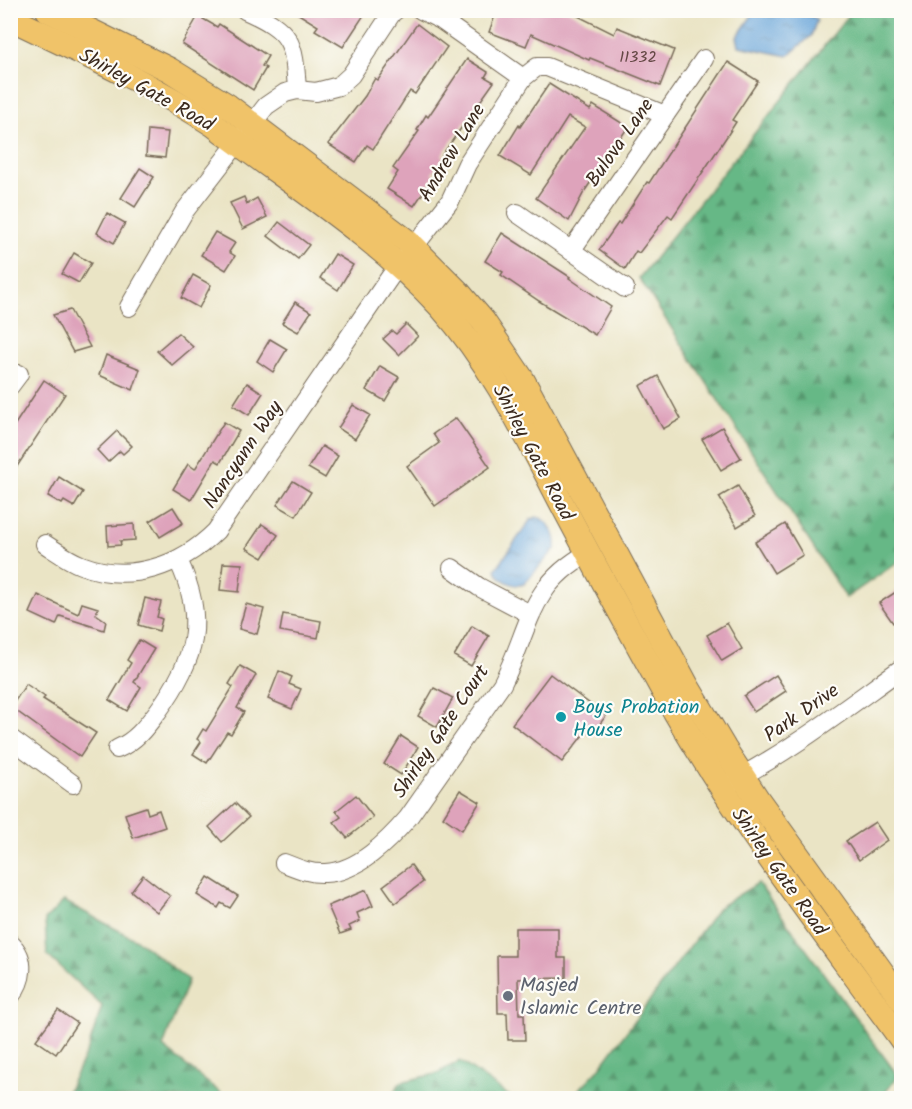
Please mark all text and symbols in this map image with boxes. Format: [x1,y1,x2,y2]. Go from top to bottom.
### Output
street label: Shirley Gate Road [72,40,220,142]
house number: 11332 [619,45,657,70]
street label: Bulova Lane [578,92,663,194]
street label: Andrew Lane [411,98,495,208]
street label: Shirley Gate Road [483,379,582,528]
street label: Nancyann Way [195,394,292,516]
street label: Shirley Gate Court [385,659,499,805]
street label: Park Drive [758,676,847,751]
place label: Boys Probation House [573,692,699,747]
marker: Boys Probation House [554,710,568,724]
street label: Shirley Gate Road [722,801,835,944]
place label: Masjed Islamic Centre [520,970,642,1025]
marker: Masjed Islamic Centre [501,989,515,1003]

